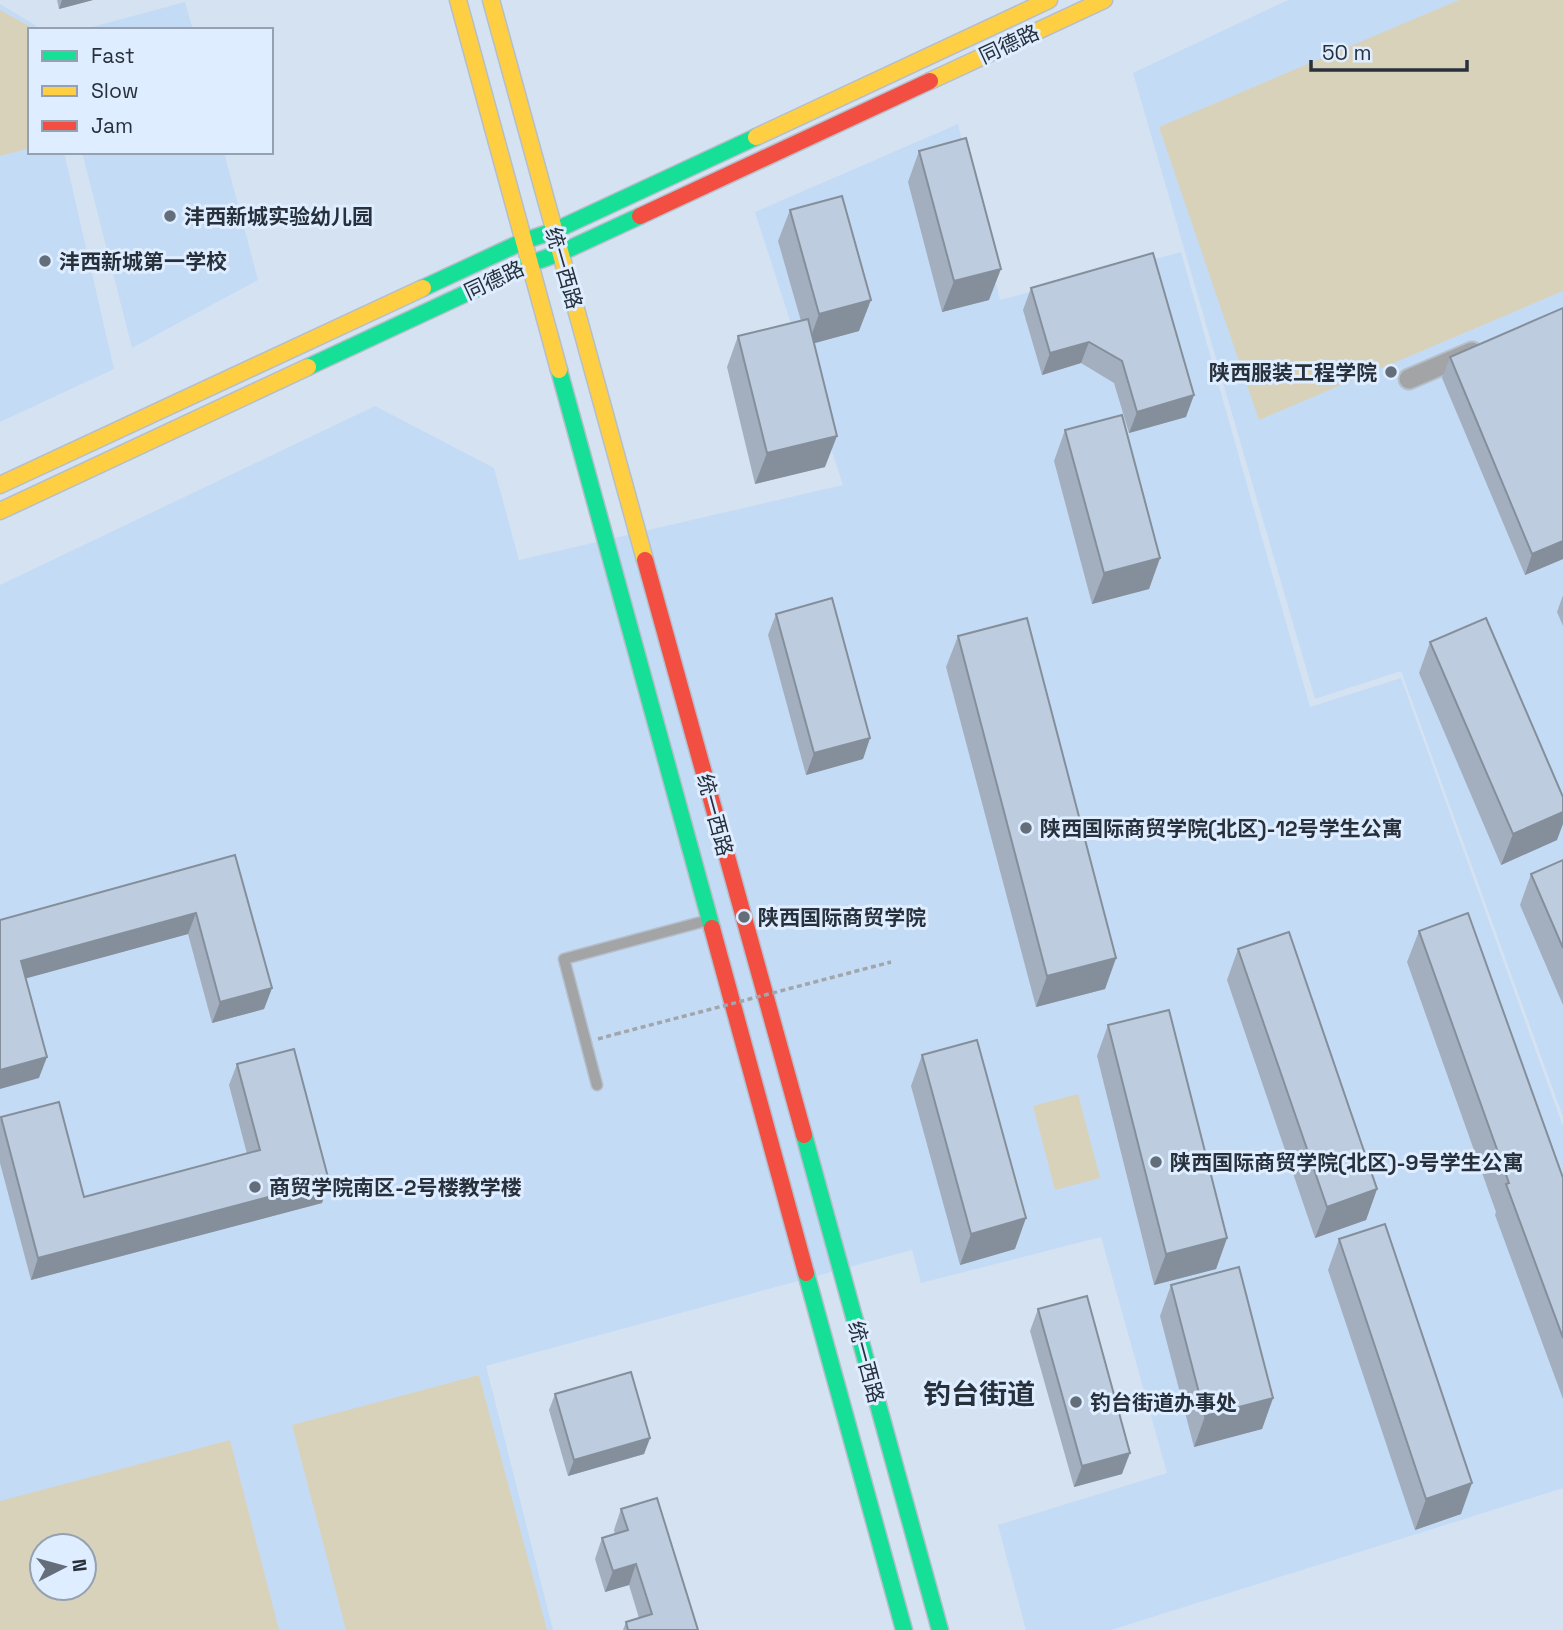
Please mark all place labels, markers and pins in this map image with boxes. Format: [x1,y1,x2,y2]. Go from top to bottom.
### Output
place label: 沣西新城实验幼儿园 [184,203,373,230]
marker: 沣西新城实验幼儿园 [162,208,178,224]
place label: 沣西新城第一学校 [59,248,227,275]
marker: 沣西新城第一学校 [37,253,53,269]
place label: 陕西服装工程学院 [1209,359,1377,386]
marker: 陕西服装工程学院 [1383,364,1399,380]
place label: 陕西国际商贸学院(北区)-12号学生公寓 [1040,815,1403,842]
marker: 陕西国际商贸学院(北区)-12号学生公寓 [1018,820,1034,836]
place label: 陕西国际商贸学院 [758,904,926,931]
marker: 陕西国际商贸学院 [736,909,752,925]
place label: 陕西国际商贸学院(北区)-9号学生公寓 [1170,1149,1524,1176]
marker: 陕西国际商贸学院(北区)-9号学生公寓 [1148,1154,1164,1170]
place label: 商贸学院南区-2号楼教学楼 [269,1174,522,1201]
marker: 商贸学院南区-2号楼教学楼 [247,1179,263,1195]
place label: 钓台街道办事处 [1090,1389,1237,1416]
marker: 钓台街道办事处 [1068,1394,1084,1410]

